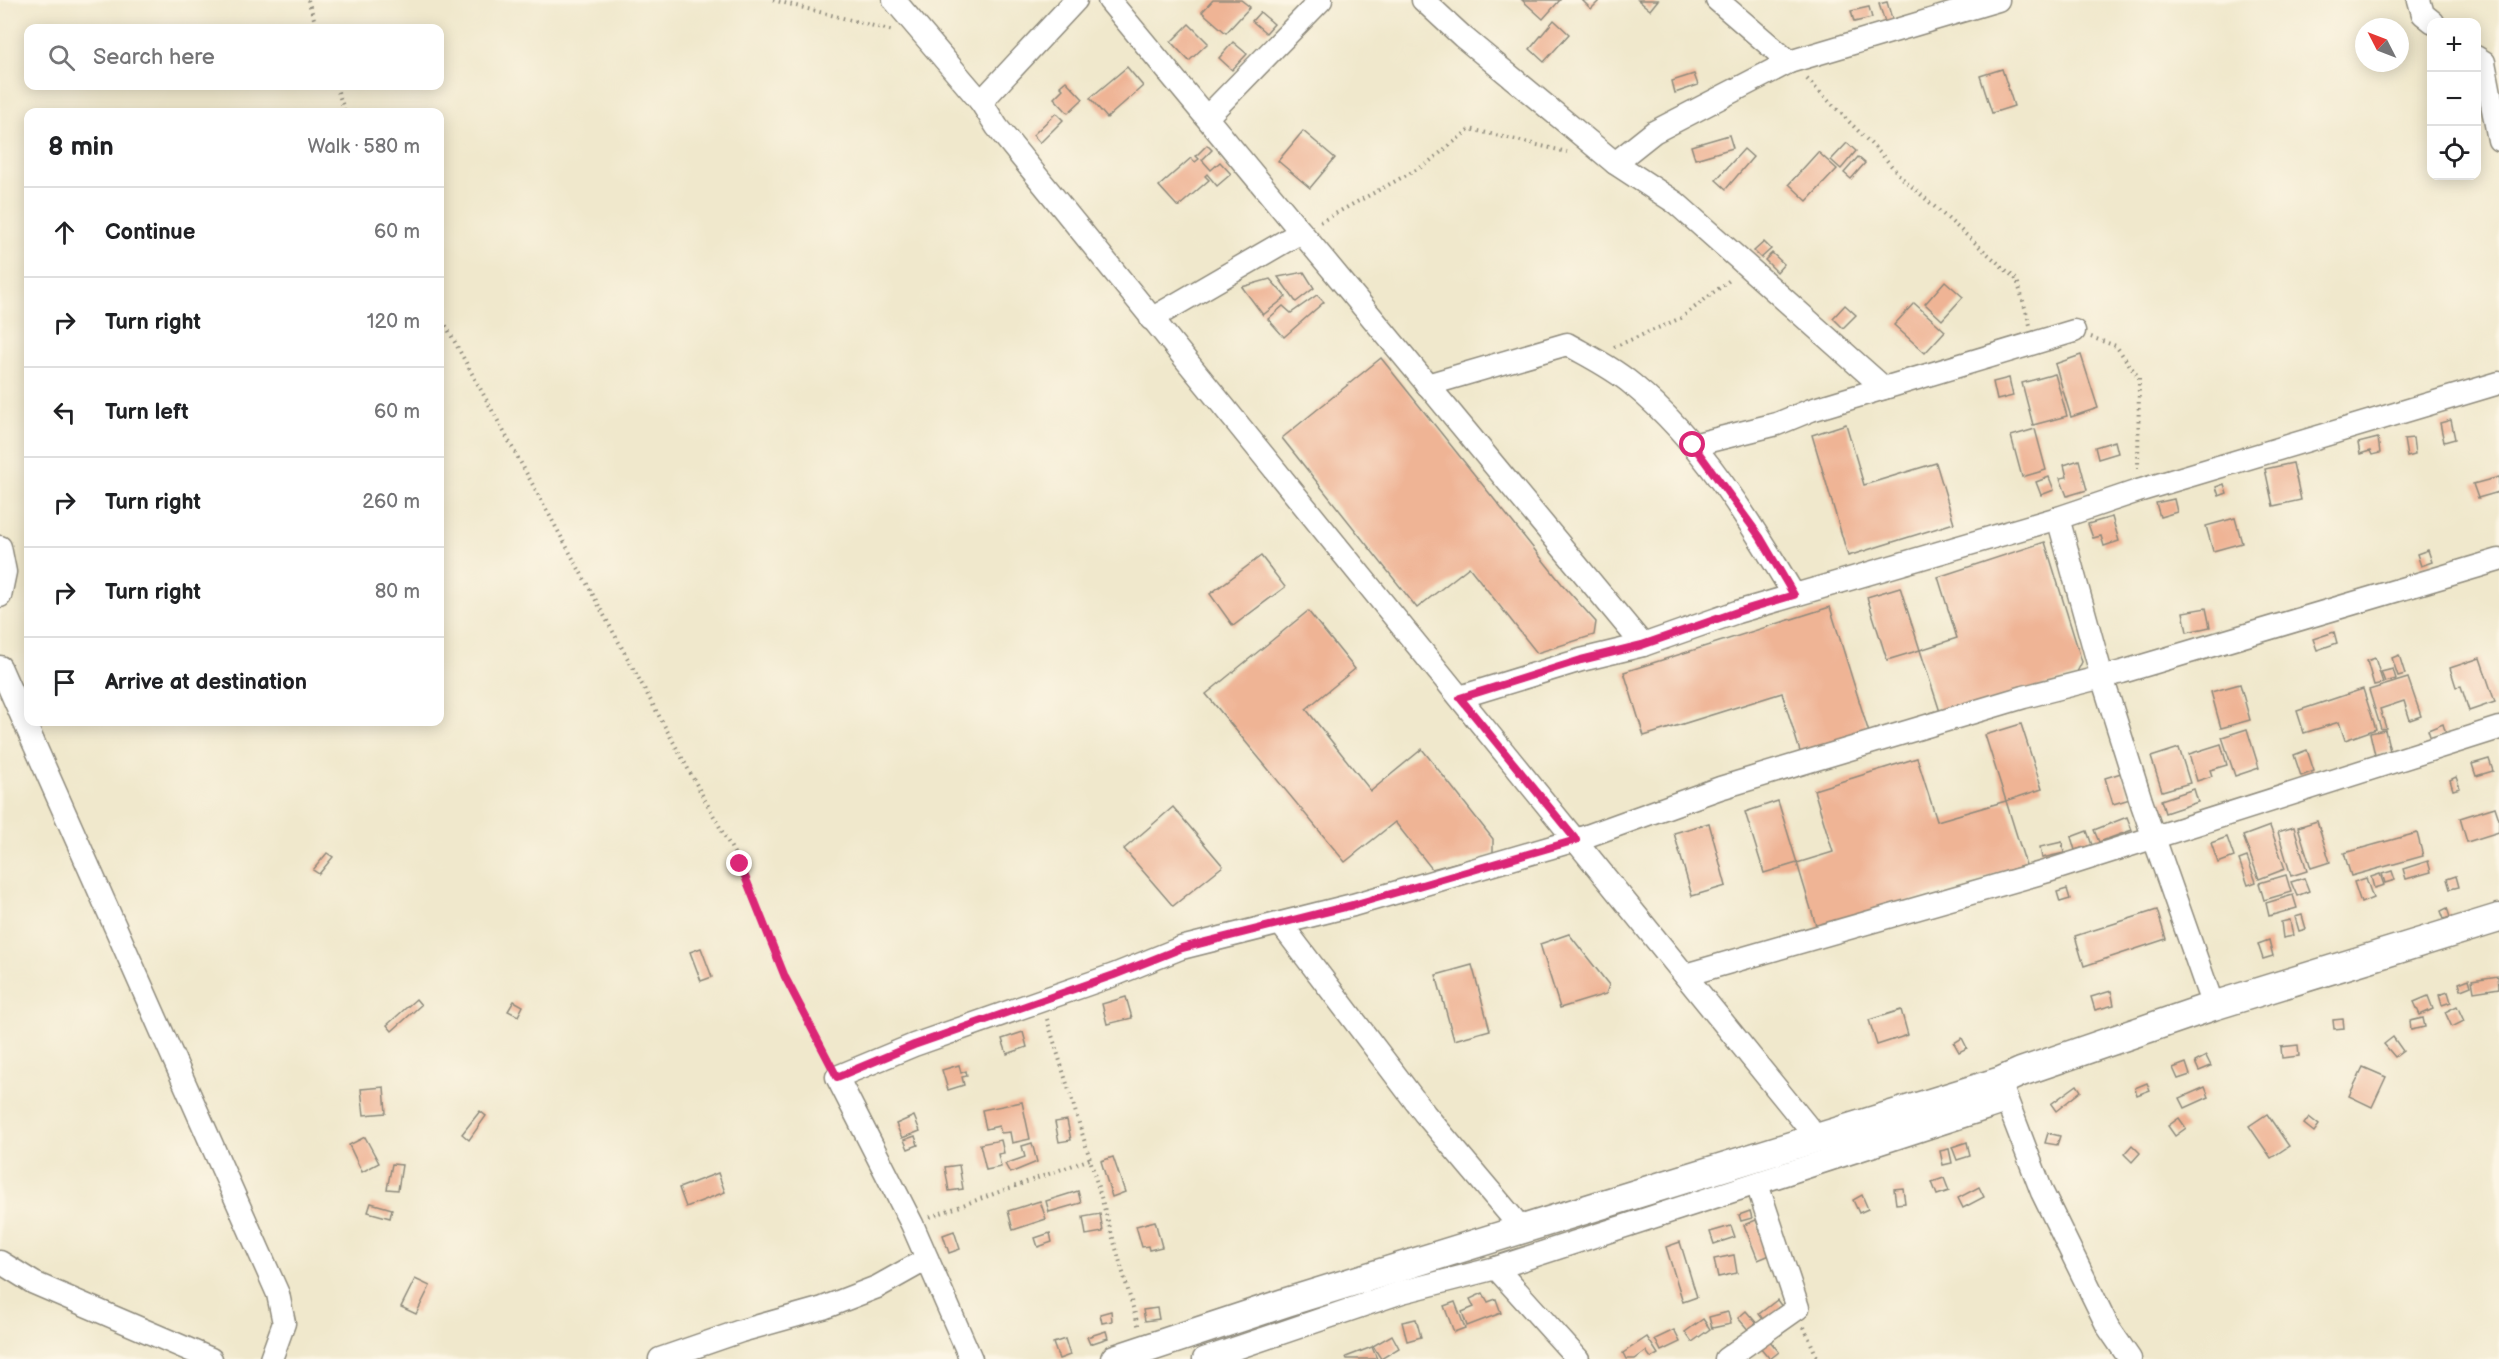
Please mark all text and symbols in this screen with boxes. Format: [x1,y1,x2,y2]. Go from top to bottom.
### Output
north arrow [2355,18,2409,72]
map controls [2427,18,2481,180]
button: + [2427,18,2481,72]
search box [24,24,444,90]
icon: search [45,41,78,74]
text: Search here [93,44,215,71]
button: − [2427,72,2481,126]
button: locate [2427,126,2481,180]
text: 8 min [48,132,114,163]
text: Walk · 580 m [307,135,420,159]
icon: ahead [48,216,81,249]
text: Continue [105,219,195,246]
text: 60 m [374,220,420,244]
icon: right [48,306,81,339]
text: Turn right [105,309,201,336]
text: 120 m [367,310,420,334]
icon: left [48,396,81,429]
text: Turn left [105,399,189,426]
text: 60 m [374,400,420,424]
route start [1679,431,1705,457]
icon: right [48,486,81,519]
text: Turn right [105,489,201,516]
text: 260 m [362,490,420,514]
icon: right [48,576,81,609]
text: Turn right [105,579,201,606]
text: 80 m [375,580,420,604]
icon: arrive [48,666,81,699]
text: Arrive at destination [105,669,307,696]
route end [726,850,752,876]

